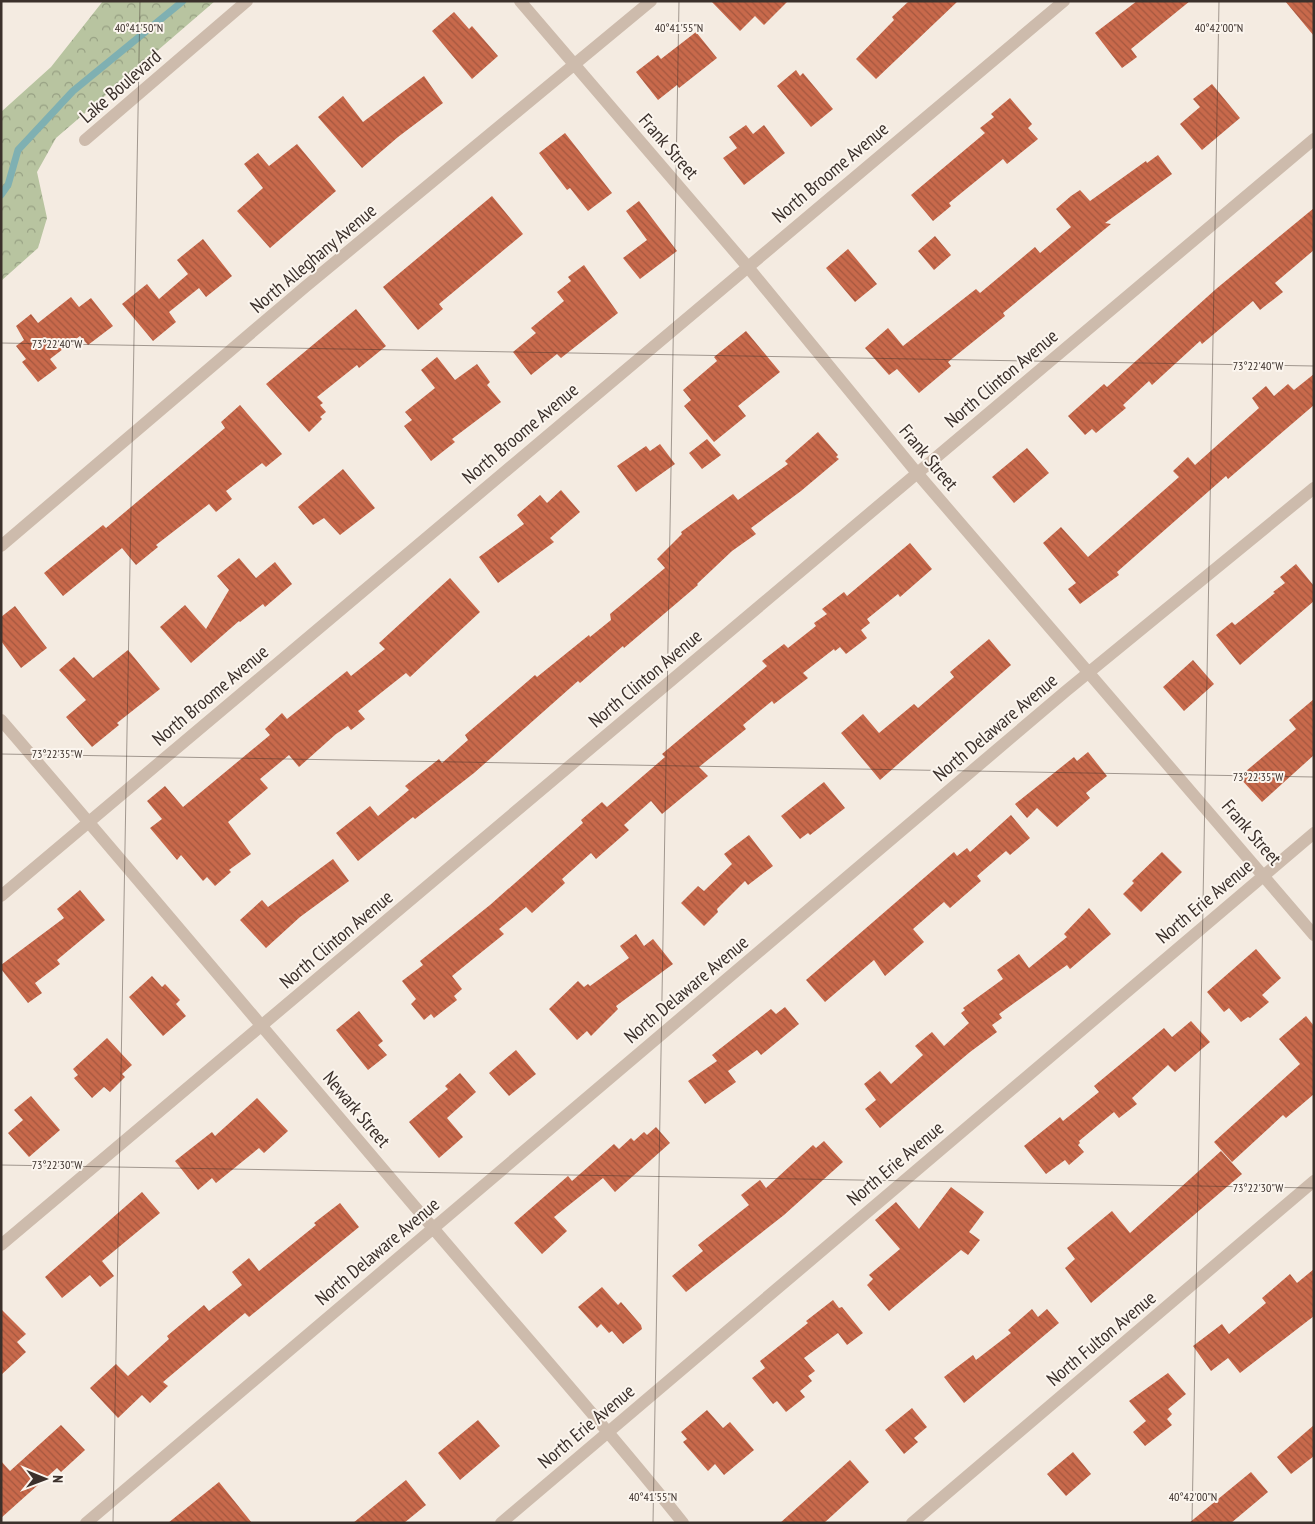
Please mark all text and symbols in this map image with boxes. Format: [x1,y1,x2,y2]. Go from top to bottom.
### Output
text: 40°41'50"N [115,20,163,35]
text: 40°41'55"N [655,20,703,35]
text: 40°42'00"N [1195,20,1243,35]
street label: Lake Boulevard [74,44,166,128]
street label: Frank Street [634,108,705,184]
street label: North Broome Avenue [767,116,893,227]
street label: North Alleghany Avenue [245,198,381,318]
street label: North Clinton Avenue [939,324,1063,432]
text: 73°22'40"W [32,336,82,351]
text: 73°22'40"W [1233,358,1283,373]
street label: North Broome Avenue [457,377,583,488]
street label: Frank Street [894,419,964,496]
street label: North Clinton Avenue [583,624,707,732]
street label: North Broome Avenue [147,639,273,750]
street label: North Delaware Avenue [928,668,1062,786]
text: 73°22'35"W [32,746,82,761]
text: 73°22'35"W [1233,769,1283,784]
street label: Frank Street [1217,794,1288,870]
street label: North Erie Avenue [1151,854,1257,948]
street label: North Clinton Avenue [274,885,398,993]
street label: North Delaware Avenue [619,930,753,1048]
street label: Newark Street [318,1066,396,1153]
street label: North Erie Avenue [842,1116,948,1210]
text: 73°22'30"W [32,1157,82,1172]
text: 73°22'30"W [1233,1180,1283,1195]
street label: North Delaware Avenue [310,1192,444,1310]
street label: North Fulton Avenue [1041,1285,1161,1391]
street label: North Erie Avenue [533,1379,639,1473]
north arrow [20,1454,70,1504]
text: N [49,1475,67,1483]
text: 40°41'55"N [629,1489,677,1504]
text: 40°42'00"N [1169,1489,1217,1504]

